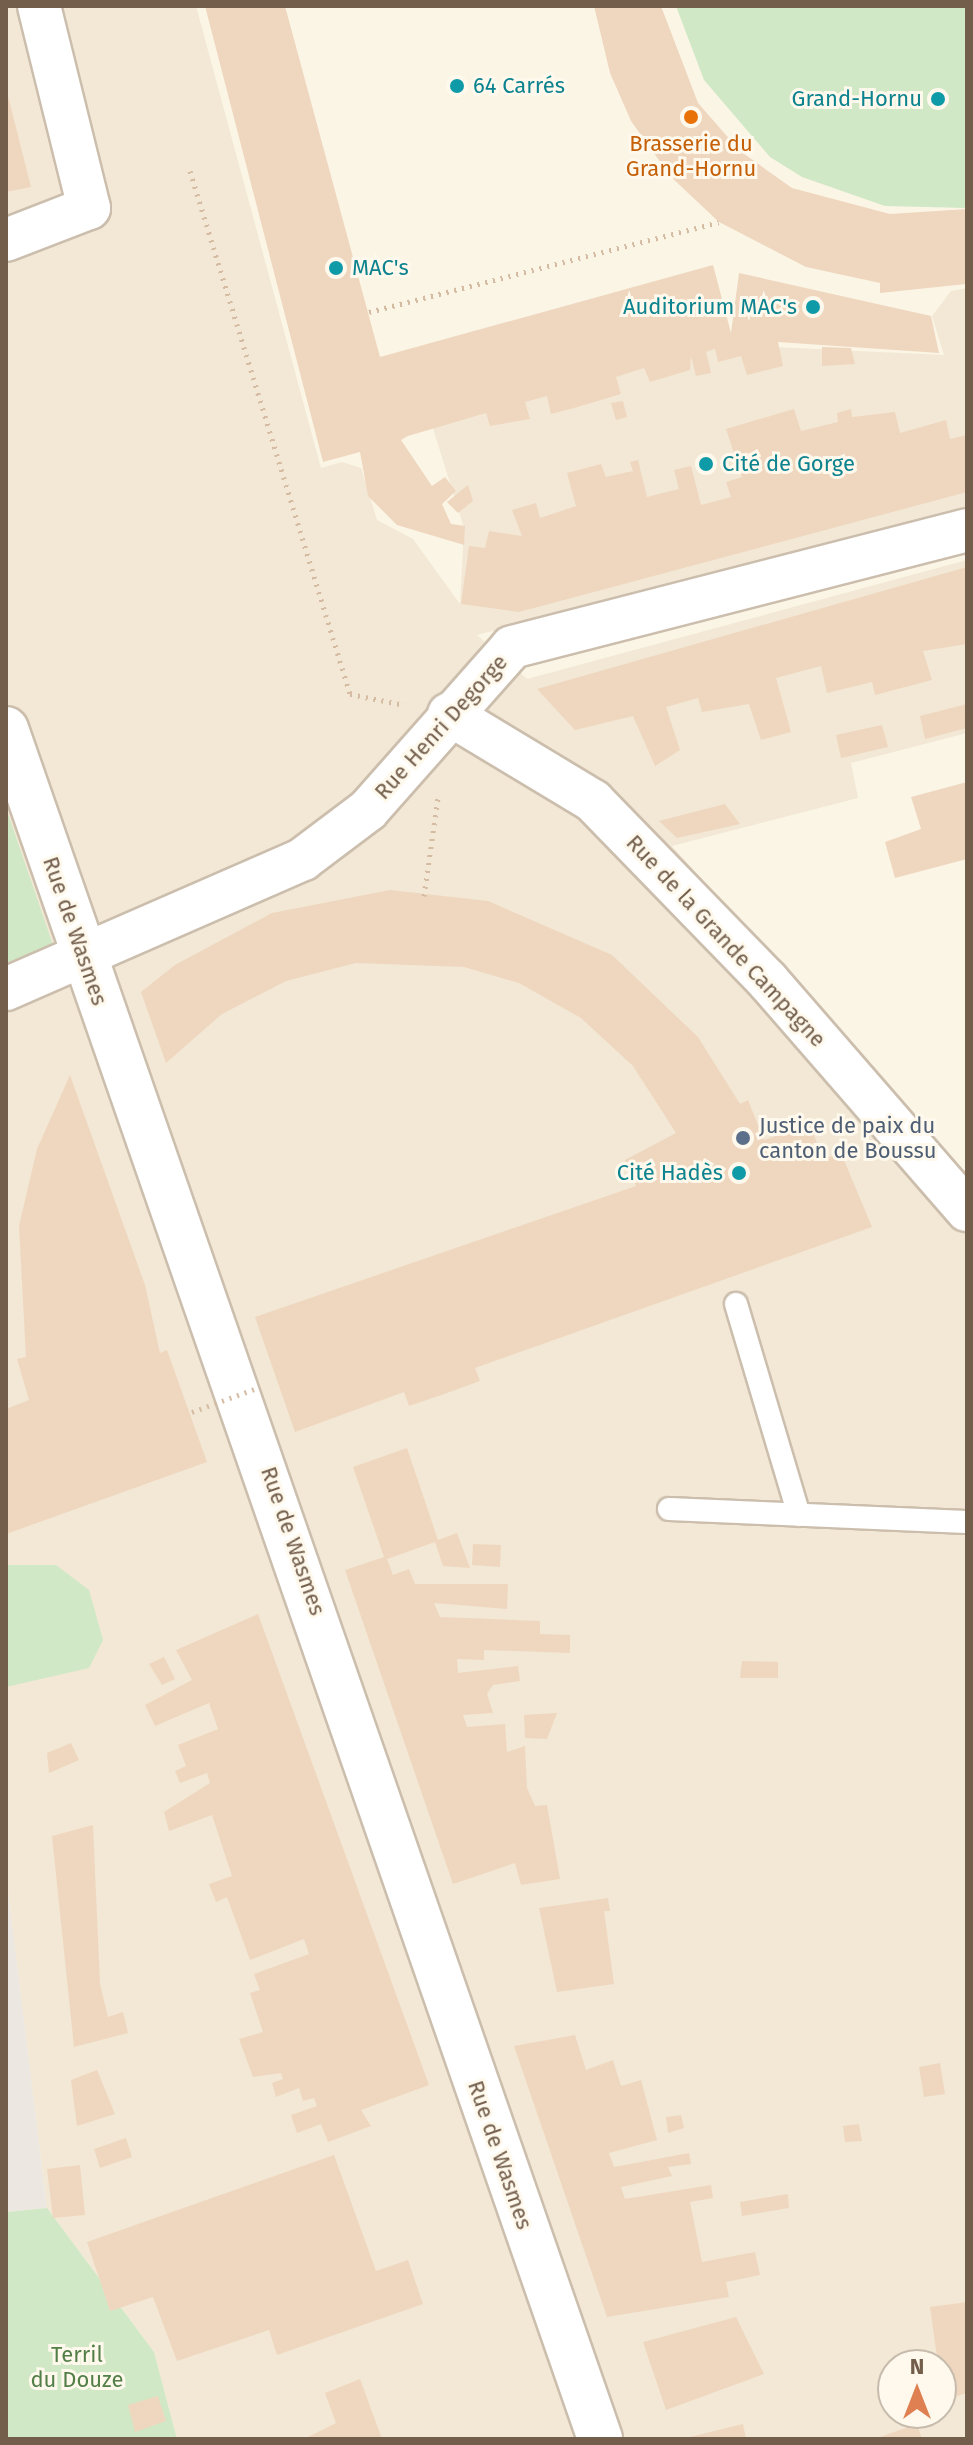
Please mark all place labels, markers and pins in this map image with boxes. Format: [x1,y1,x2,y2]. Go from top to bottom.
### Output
place label: 64 Carrés [473,73,565,99]
marker: 64 Carrés [448,77,466,95]
place label: Grand-Hornu [792,86,922,112]
marker: Grand-Hornu [929,90,947,108]
marker: Brasserie du Grand-Hornu [682,108,700,126]
place label: Brasserie du Grand-Hornu [626,130,756,182]
place label: MAC's [352,255,409,281]
marker: MAC's [327,259,345,277]
place label: Auditorium MAC's [623,294,797,320]
marker: Auditorium MAC's [804,298,822,316]
place label: Cité de Gorge [722,451,855,477]
marker: Cité de Gorge [697,455,715,473]
place label: Justice de paix du canton de Boussu [759,1112,936,1164]
marker: Justice de paix du canton de Boussu [734,1129,752,1147]
place label: Cité Hadès [617,1160,723,1186]
marker: Cité Hadès [730,1164,748,1182]

